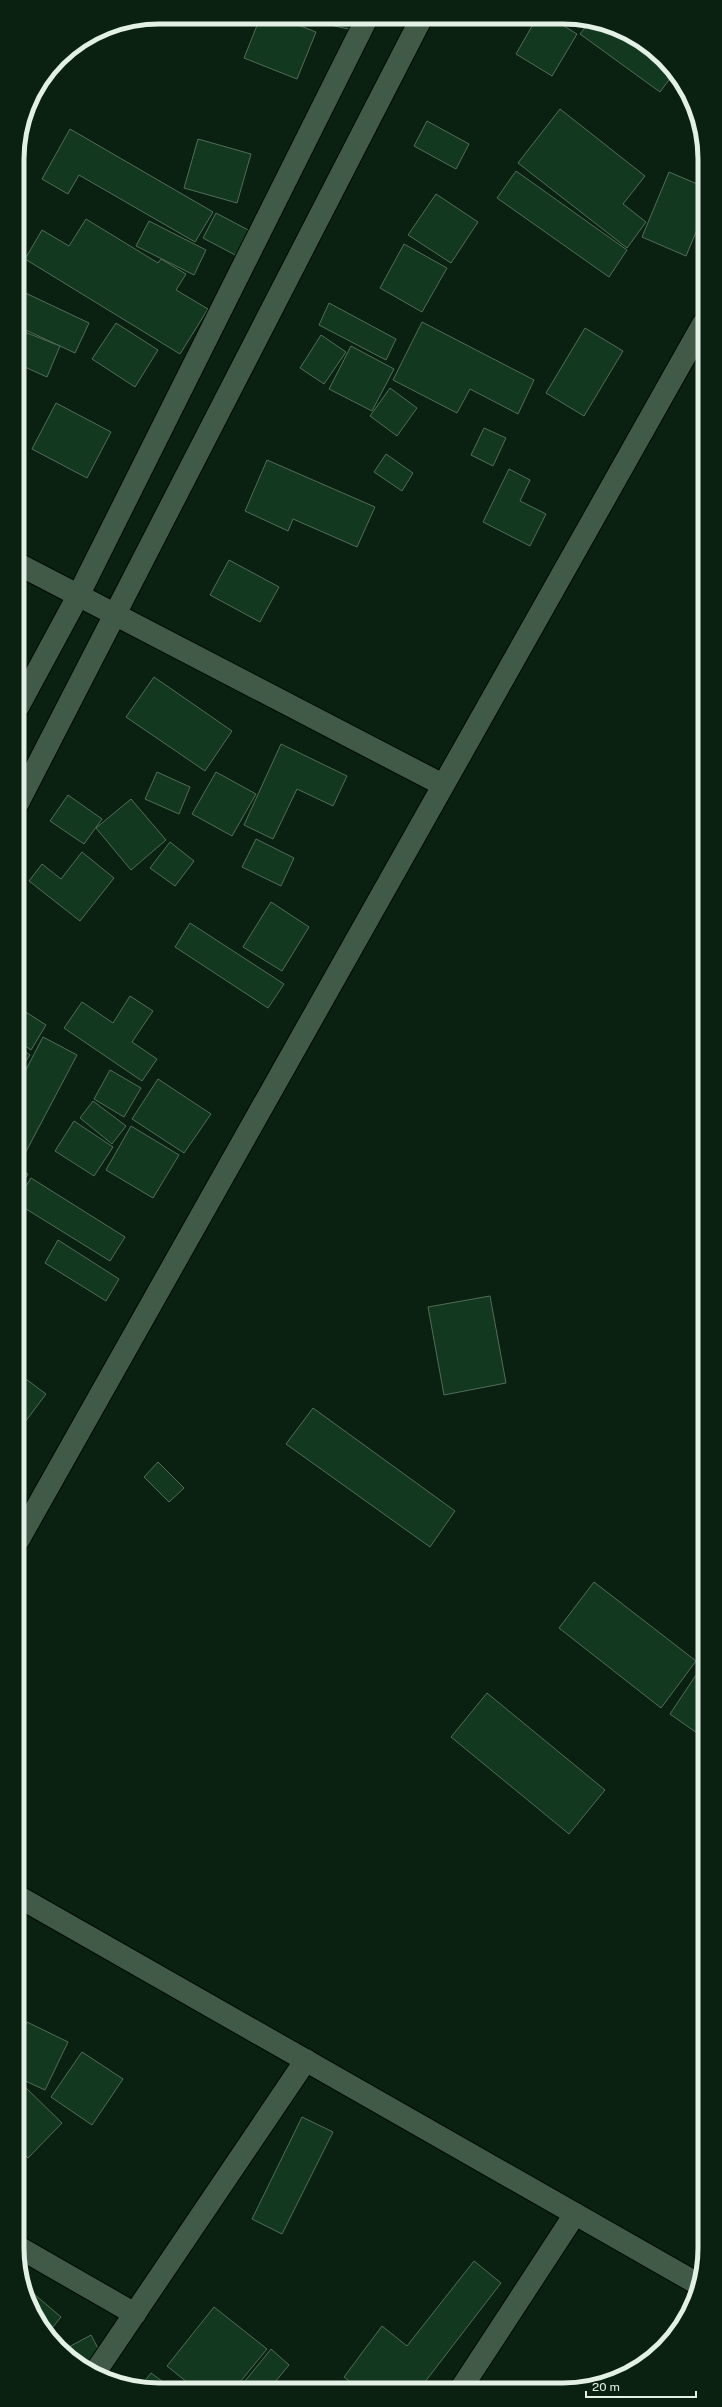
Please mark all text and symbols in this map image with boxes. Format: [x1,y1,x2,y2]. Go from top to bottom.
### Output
scale bar [586,2373,696,2399]
text: 20 m [592,2380,620,2394]

